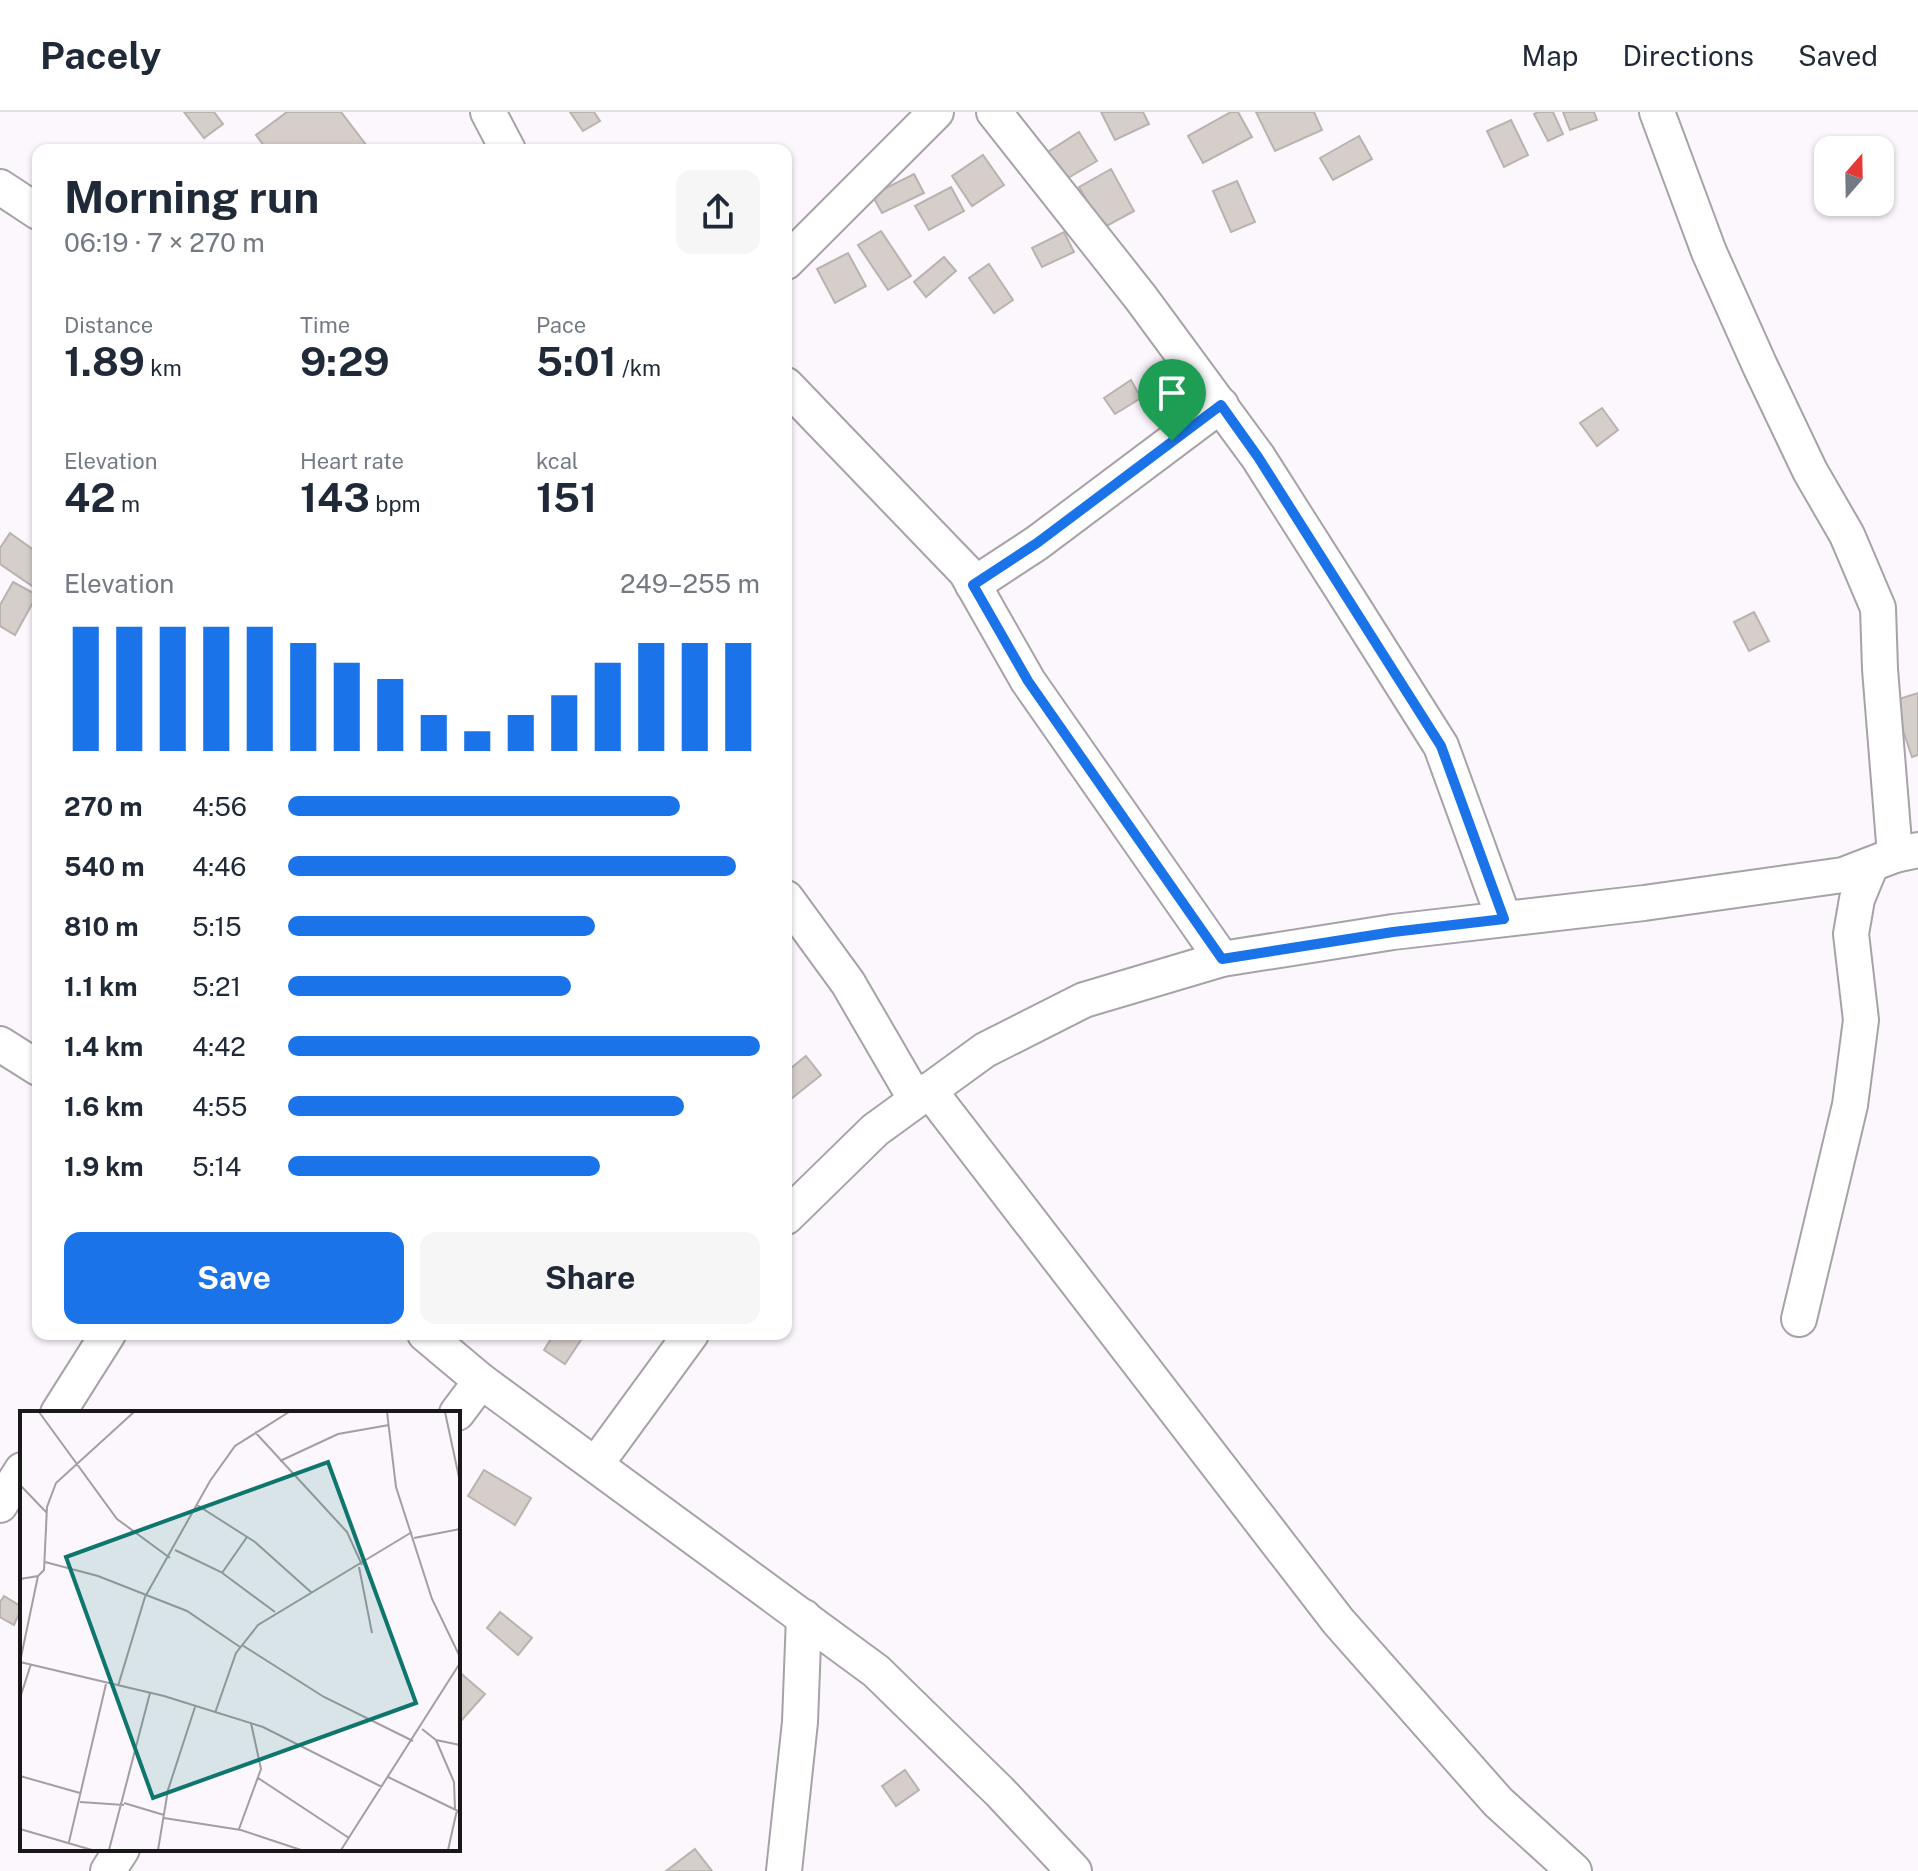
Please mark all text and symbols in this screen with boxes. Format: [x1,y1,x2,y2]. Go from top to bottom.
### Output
text: Pacely [40,33,161,78]
text: Map [1522,39,1578,72]
text: Directions [1622,39,1754,72]
text: Saved [1798,39,1878,72]
north arrow [1814,136,1894,216]
map controls [1814,136,1894,216]
button: share [676,170,760,254]
text: Morning run [64,171,319,223]
text: 06:19 · 7 × 270 m [64,227,265,258]
text: Distance [64,312,153,338]
text: Time [300,312,350,338]
text: Pace [536,312,586,338]
text: 1.89 [64,338,145,385]
text: 9:29 [300,338,390,385]
text: 5:01 [536,338,617,385]
text: km [145,355,182,381]
text: /km [617,355,661,381]
pin [1138,359,1206,441]
icon: arrive [1150,371,1194,415]
text: Elevation [64,448,157,474]
text: Heart rate [300,448,404,474]
text: kcal [536,448,578,474]
text: 42 [64,474,116,521]
text: 143 [300,474,370,521]
text: 151 [536,474,597,521]
text: m [116,491,140,517]
text: bpm [370,491,421,517]
text: Elevation [64,568,174,599]
text: 249–255 m [620,568,760,599]
text: 270 m [64,791,142,822]
text: 4:56 [192,791,247,822]
text: 540 m [64,851,145,882]
text: 4:46 [192,851,247,882]
text: 810 m [64,911,138,942]
text: 5:15 [192,911,242,942]
text: 1.1 km [64,971,137,1002]
text: 5:21 [192,971,241,1002]
text: 1.4 km [64,1031,143,1062]
text: 4:42 [192,1031,246,1062]
text: 1.6 km [64,1091,144,1122]
text: 4:55 [192,1091,248,1122]
text: 1.9 km [64,1151,143,1182]
text: 5:14 [192,1151,241,1182]
button: Save [64,1232,404,1324]
button: Share [420,1232,760,1324]
inset map [20,1411,460,1851]

